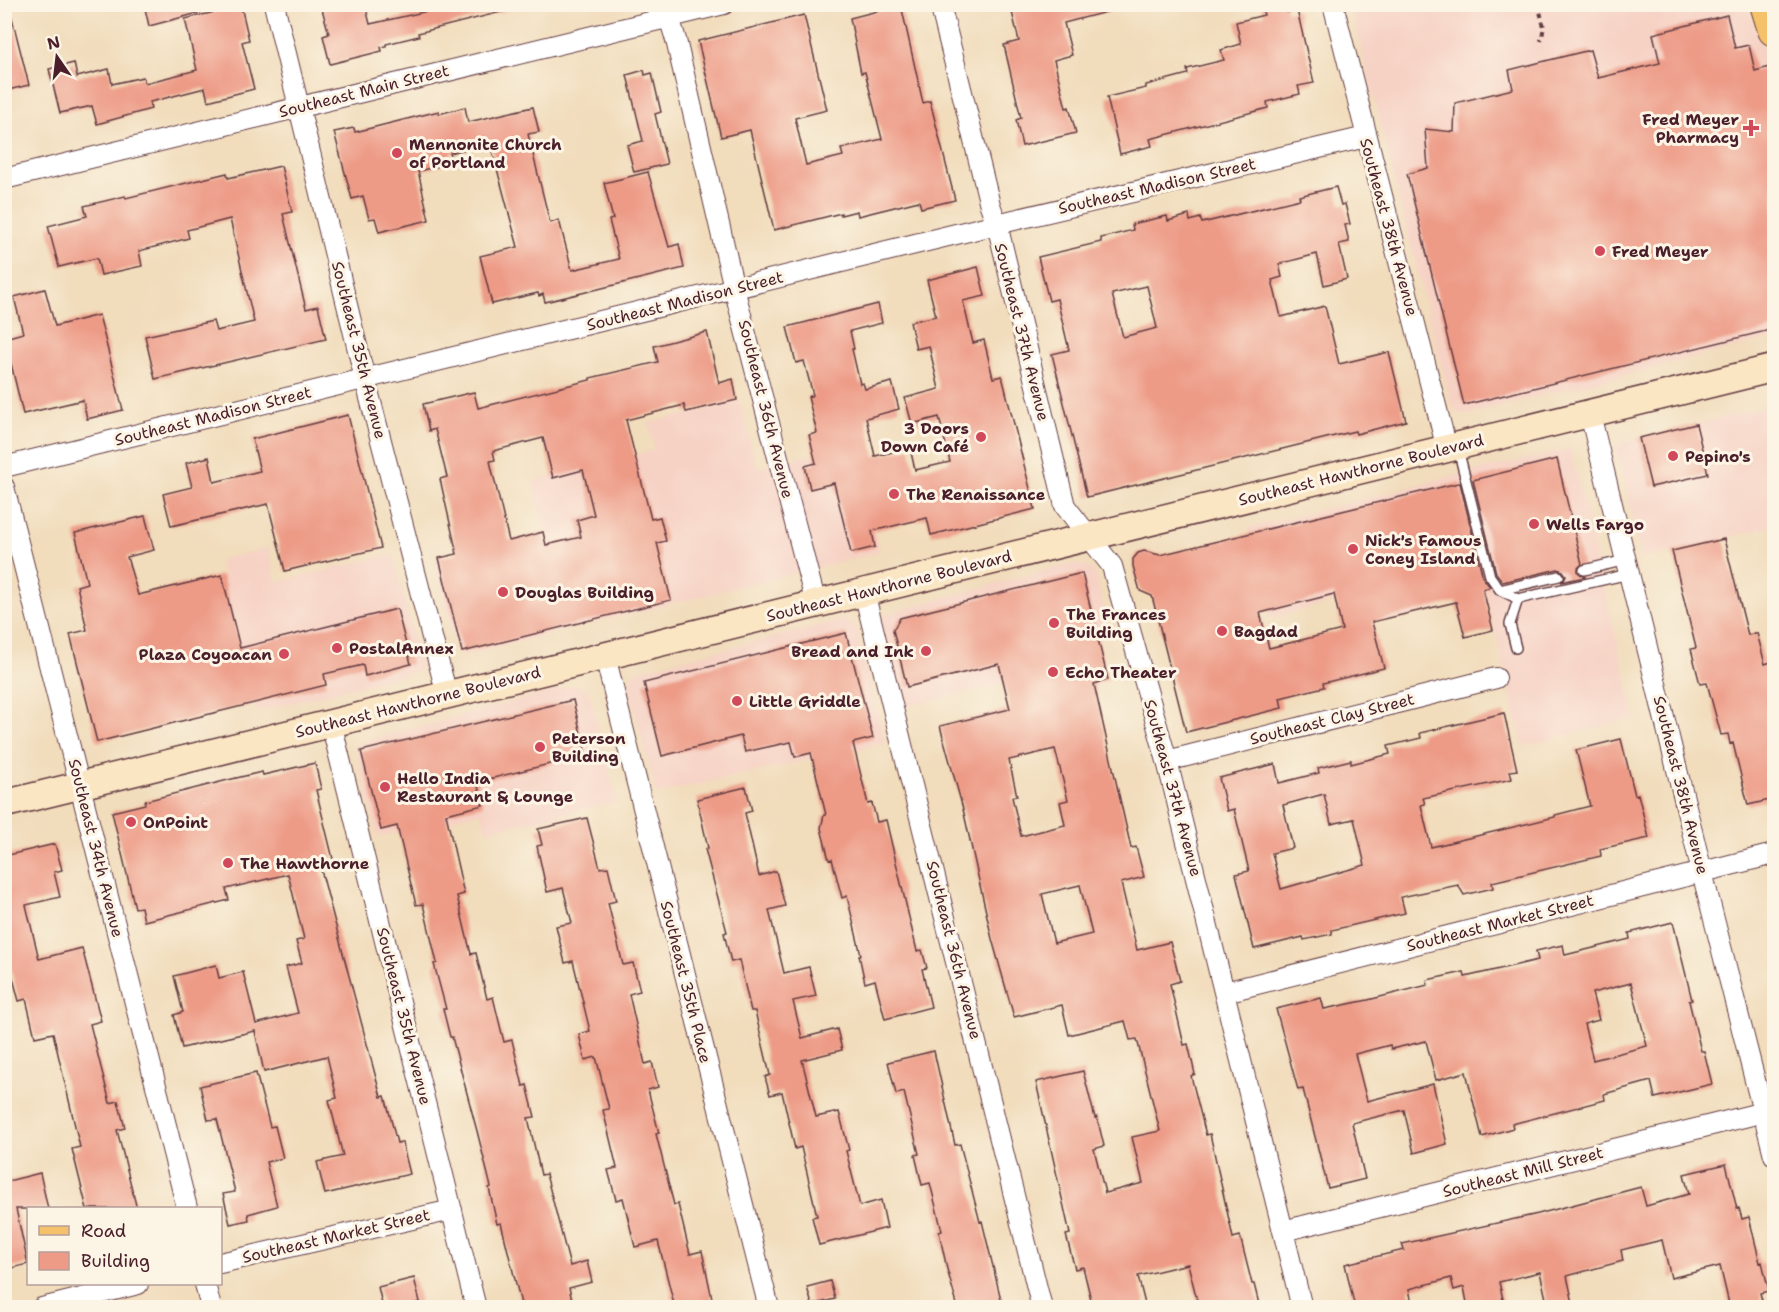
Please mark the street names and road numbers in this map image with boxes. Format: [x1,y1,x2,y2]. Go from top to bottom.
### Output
street label: Southeast Main Street [277,60,451,122]
street label: Southeast 38th Avenue [1355,136,1423,318]
street label: Southeast Madison Street [1056,153,1258,219]
street label: Southeast 37th Avenue [990,241,1054,423]
street label: Southeast 35th Avenue [327,259,391,441]
street label: Southeast Madison Street [584,266,786,336]
street label: Southeast 36th Avenue [734,318,798,500]
street label: Southeast Madison Street [112,381,314,451]
street label: Southeast Hawthorne Boulevard [1236,429,1486,511]
street label: Southeast Hawthorne Boulevard [764,545,1014,627]
street label: Southeast Hawthorne Boulevard [293,661,543,743]
street label: Southeast Clay Street [1248,688,1416,750]
street label: Southeast 38th Avenue [1649,694,1713,876]
street label: Southeast 37th Avenue [1139,697,1207,879]
street label: Southeast 34th Avenue [64,757,128,939]
street label: Southeast 36th Avenue [922,859,986,1041]
street label: Southeast Market Street [1404,890,1596,956]
street label: Southeast 35th Place [656,899,716,1065]
street label: Southeast 35th Avenue [372,925,436,1107]
street label: Southeast Mill Street [1440,1142,1606,1202]
street label: Southeast Market Street [240,1204,432,1268]

